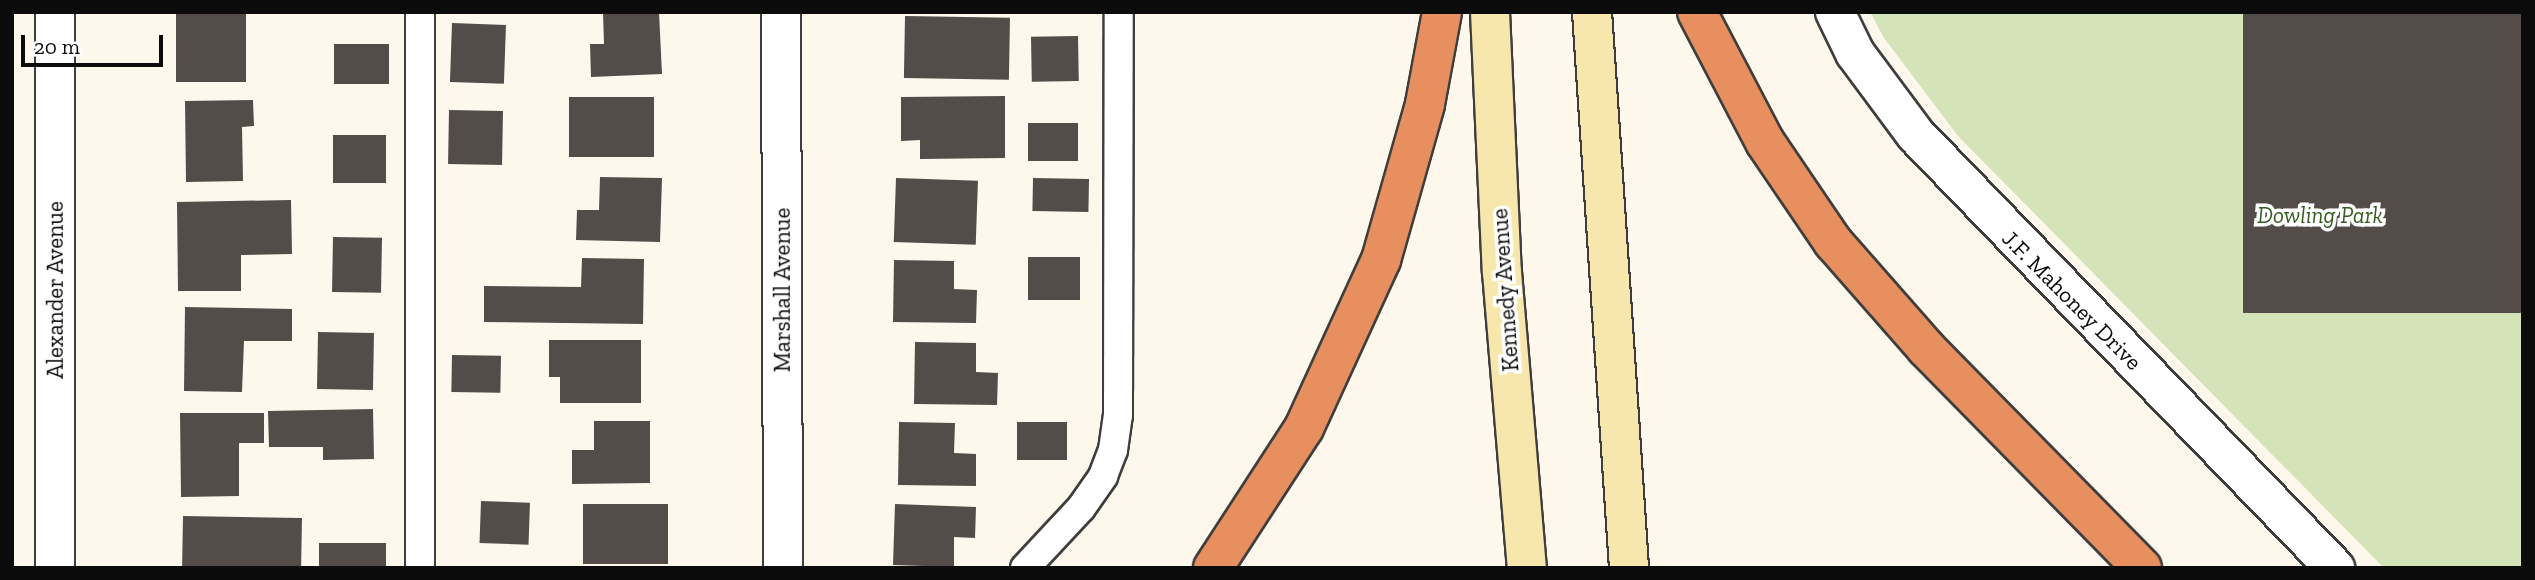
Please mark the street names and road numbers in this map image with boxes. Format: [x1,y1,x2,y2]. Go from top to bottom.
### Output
street label: Alexander Avenue [41,201,69,379]
street label: Marshall Avenue [768,207,796,373]
street label: Kennedy Avenue [1485,207,1525,373]
street label: J.F. Mahoney Drive [1996,224,2148,376]

